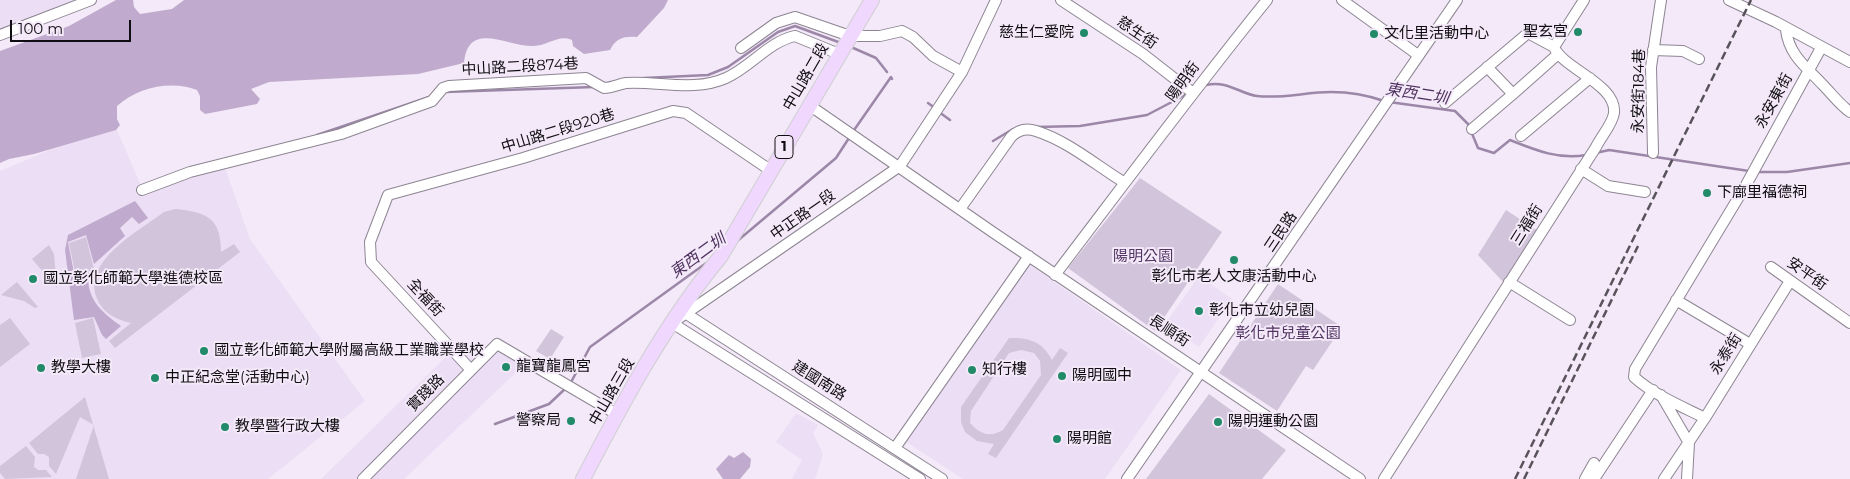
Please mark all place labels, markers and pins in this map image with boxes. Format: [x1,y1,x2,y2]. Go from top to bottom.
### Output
place label: 聖玄宮 [1523,23,1568,41]
place label: 慈生仁愛院 [999,24,1074,42]
place label: 文化里活動中心 [1384,25,1489,43]
marker: 聖玄宮 [1572,26,1584,38]
marker: 慈生仁愛院 [1078,27,1090,39]
marker: 文化里活動中心 [1368,28,1380,40]
place label: 下廍里福德祠 [1717,184,1807,202]
marker: 下廍里福德祠 [1701,187,1713,199]
marker: 彰化市老人文康活動中心 [1228,254,1240,266]
place label: 彰化市老人文康活動中心 [1152,268,1316,286]
place label: 國立彰化師範大學進德校區 [43,270,223,288]
marker: 國立彰化師範大學進德校區 [27,273,39,285]
place label: 彰化市立幼兒園 [1209,302,1314,320]
marker: 彰化市立幼兒園 [1193,305,1205,317]
place label: 國立彰化師範大學附屬高級工業職業學校 [214,342,484,360]
marker: 國立彰化師範大學附屬高級工業職業學校 [198,345,210,357]
place label: 龍寶龍鳳宮 [516,358,591,376]
place label: 教學大樓 [51,359,111,377]
marker: 龍寶龍鳳宮 [500,361,512,373]
place label: 知行樓 [982,361,1027,379]
marker: 教學大樓 [35,362,47,374]
marker: 知行樓 [966,364,978,376]
place label: 陽明國中 [1072,367,1132,385]
place label: 中正紀念堂(活動中心) [165,369,310,387]
marker: 陽明國中 [1056,370,1068,382]
marker: 中正紀念堂(活動中心) [149,372,161,384]
place label: 警察局 [516,412,561,430]
place label: 陽明運動公園 [1228,413,1318,431]
marker: 警察局 [565,415,577,427]
marker: 陽明運動公園 [1212,416,1224,428]
place label: 教學暨行政大樓 [235,418,340,436]
marker: 教學暨行政大樓 [219,421,231,433]
place label: 陽明館 [1067,430,1112,448]
marker: 陽明館 [1051,433,1063,445]

